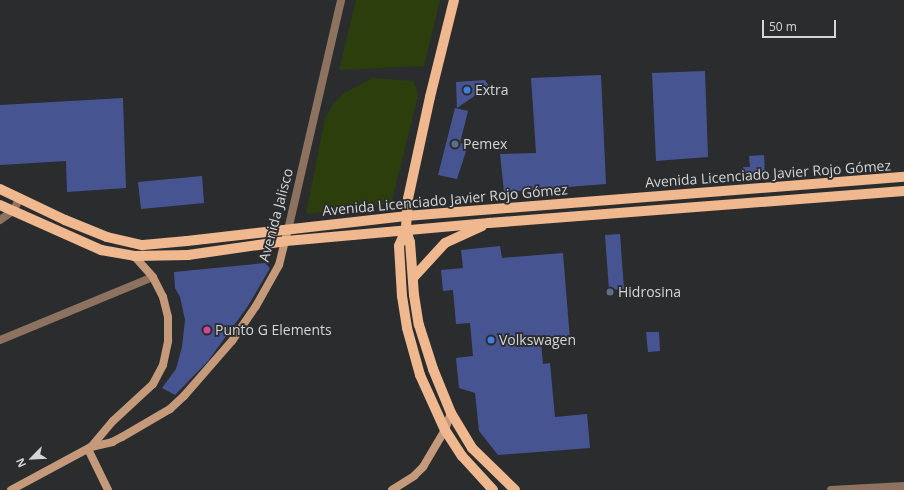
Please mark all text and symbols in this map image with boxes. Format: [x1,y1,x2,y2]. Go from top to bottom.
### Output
scale bar [764,12,838,38]
text: 50 m [769,18,797,35]
place label: Extra [475,82,509,98]
marker: Extra [462,85,472,95]
place label: Pemex [463,136,507,152]
marker: Pemex [450,139,460,149]
street label: Avenida Licenciado Javier Rojo Gómez [645,157,891,191]
street label: Avenida Jalisco [255,166,297,264]
street label: Avenida Licenciado Javier Rojo Gómez [322,181,568,219]
place label: Hidrosina [618,284,681,300]
marker: Hidrosina [605,287,615,297]
place label: Punto G Elements [215,322,332,338]
marker: Punto G Elements [202,325,212,335]
place label: Volkswagen [499,332,576,348]
marker: Volkswagen [486,335,496,345]
north arrow [12,438,52,478]
text: N [12,456,29,470]

